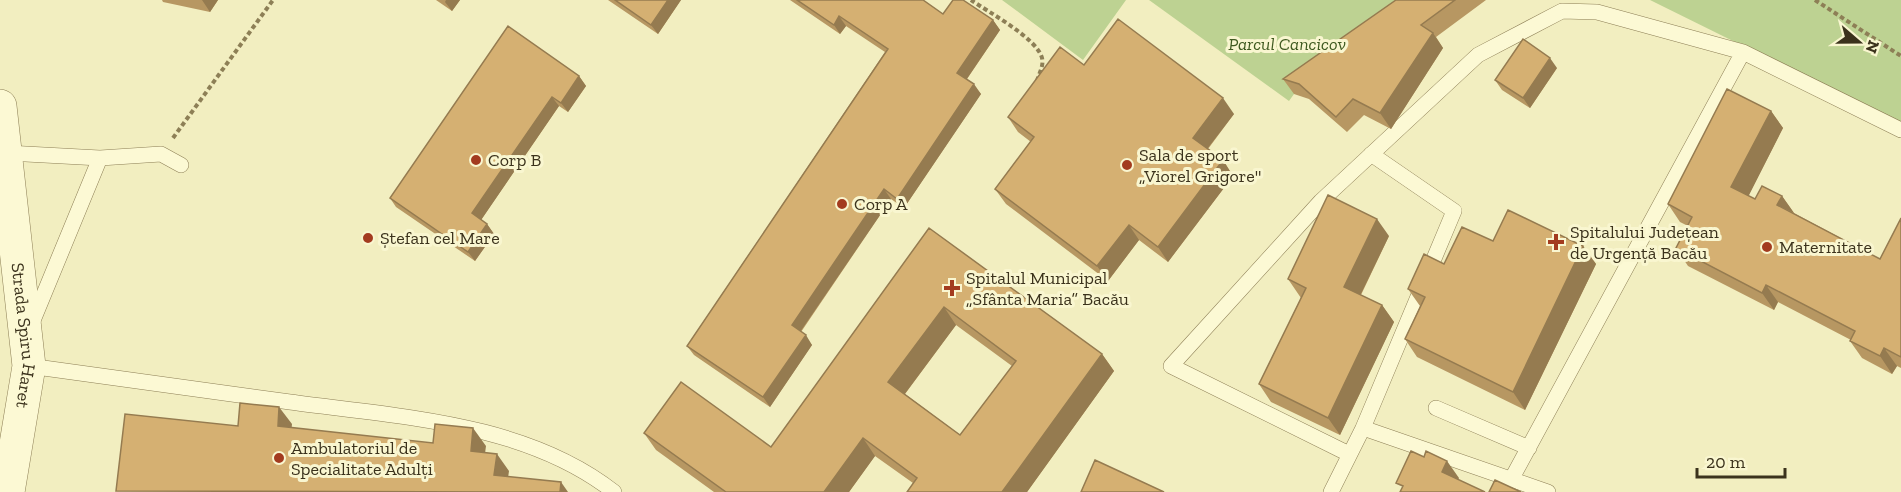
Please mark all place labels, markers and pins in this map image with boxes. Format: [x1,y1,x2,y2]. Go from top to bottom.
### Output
place label: Sala de sport „Viorel Grigore" [1139,144,1261,187]
place label: Corp B [488,149,541,171]
marker: Corp B [469,153,483,167]
marker: Sala de sport „Viorel Grigore" [1120,158,1134,172]
place label: Corp A [854,193,908,215]
marker: Corp A [835,197,849,211]
place label: Spitalului Județean de Urgență Bacău [1570,221,1720,264]
place label: Ștefan cel Mare [380,227,500,249]
marker: Ștefan cel Mare [361,231,375,245]
marker: Spitalului Județean de Urgență Bacău [1547,233,1565,251]
place label: Maternitate [1779,236,1872,258]
marker: Maternitate [1760,240,1774,254]
place label: Spitalul Municipal „Sfânta Maria” Bacău [966,267,1129,310]
marker: Spitalul Municipal „Sfânta Maria” Bacău [943,279,961,297]
place label: Ambulatoriul de Specialitate Adulți [291,437,433,480]
marker: Ambulatoriul de Specialitate Adulți [272,451,286,465]

